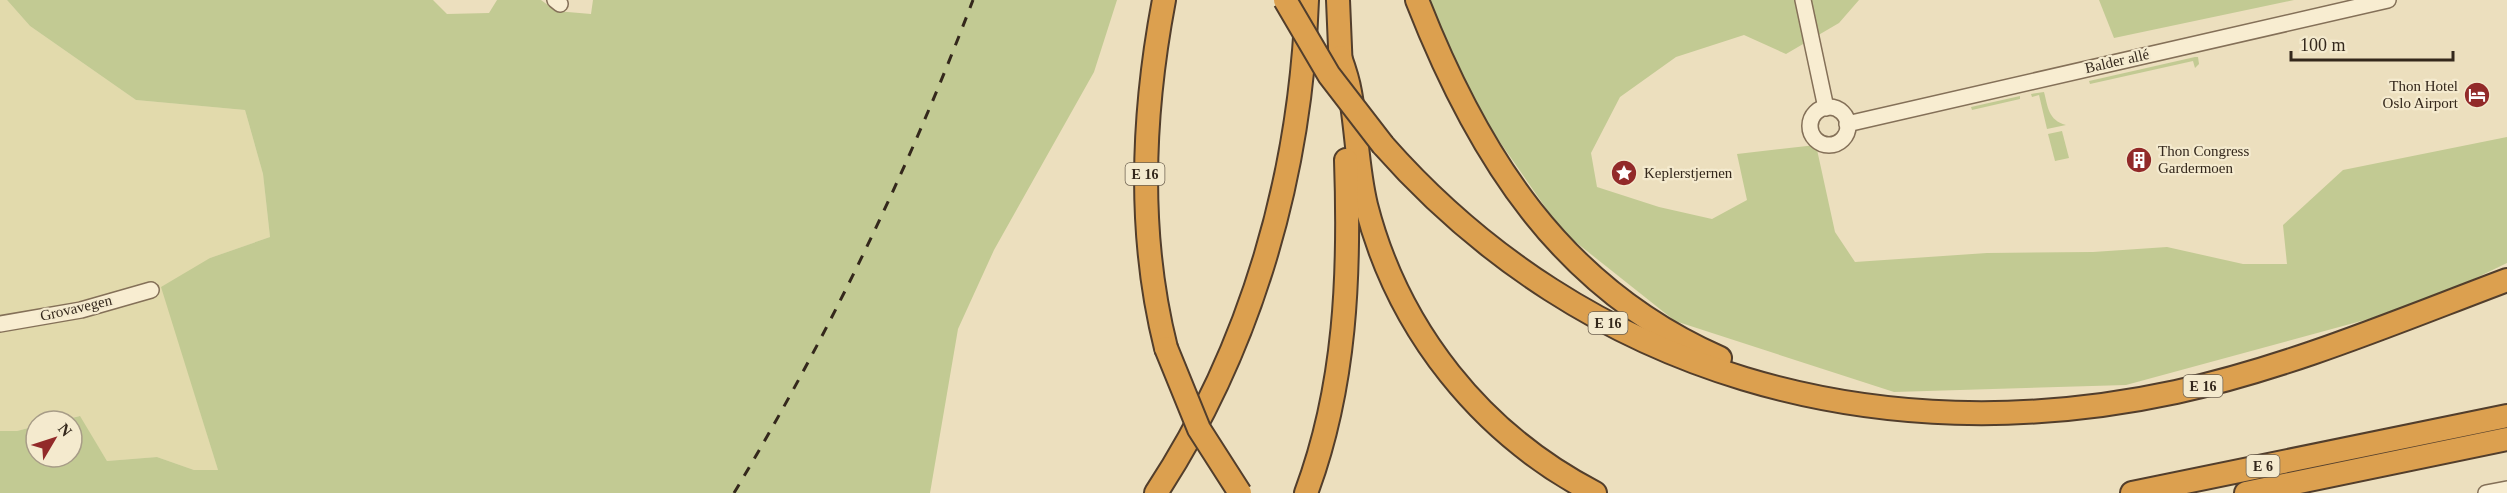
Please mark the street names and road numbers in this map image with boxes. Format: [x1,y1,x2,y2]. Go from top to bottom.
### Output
street label: Balder allé [2083,46,2151,76]
road number: E 16 [1126,163,1164,185]
street label: Grovavegen [38,292,114,324]
road number: E 16 [1588,312,1628,334]
road number: E 16 [2184,375,2222,397]
road number: E 6 [2246,455,2280,477]

